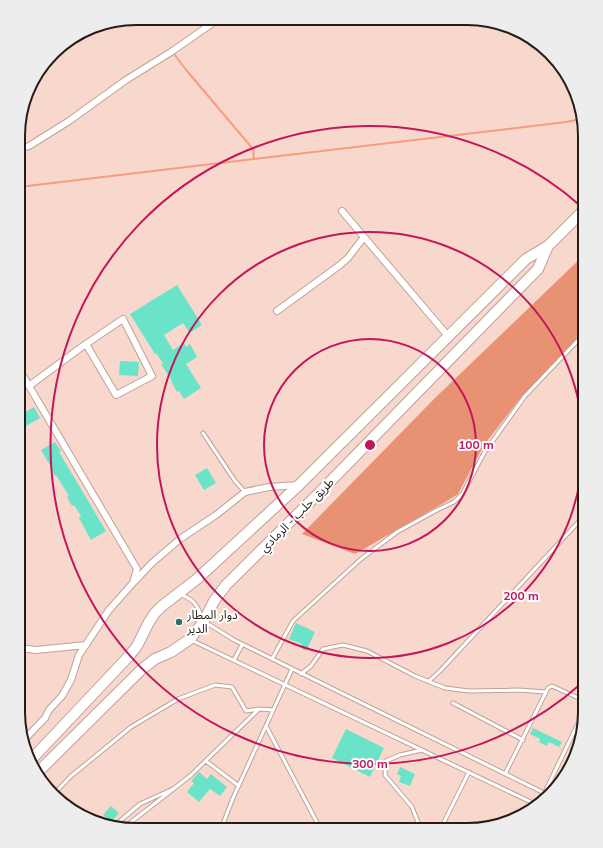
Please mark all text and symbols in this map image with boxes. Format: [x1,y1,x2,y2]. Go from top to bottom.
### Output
text: 100 m [458,437,494,452]
centre of rings [363,438,377,452]
street label: طريق حلب - الرمادي [256,474,339,557]
text: 200 m [503,588,539,603]
place label: دوار المطار الدير [186,607,238,636]
marker: دوار المطار الدير [174,617,184,627]
text: 300 m [352,756,388,771]

